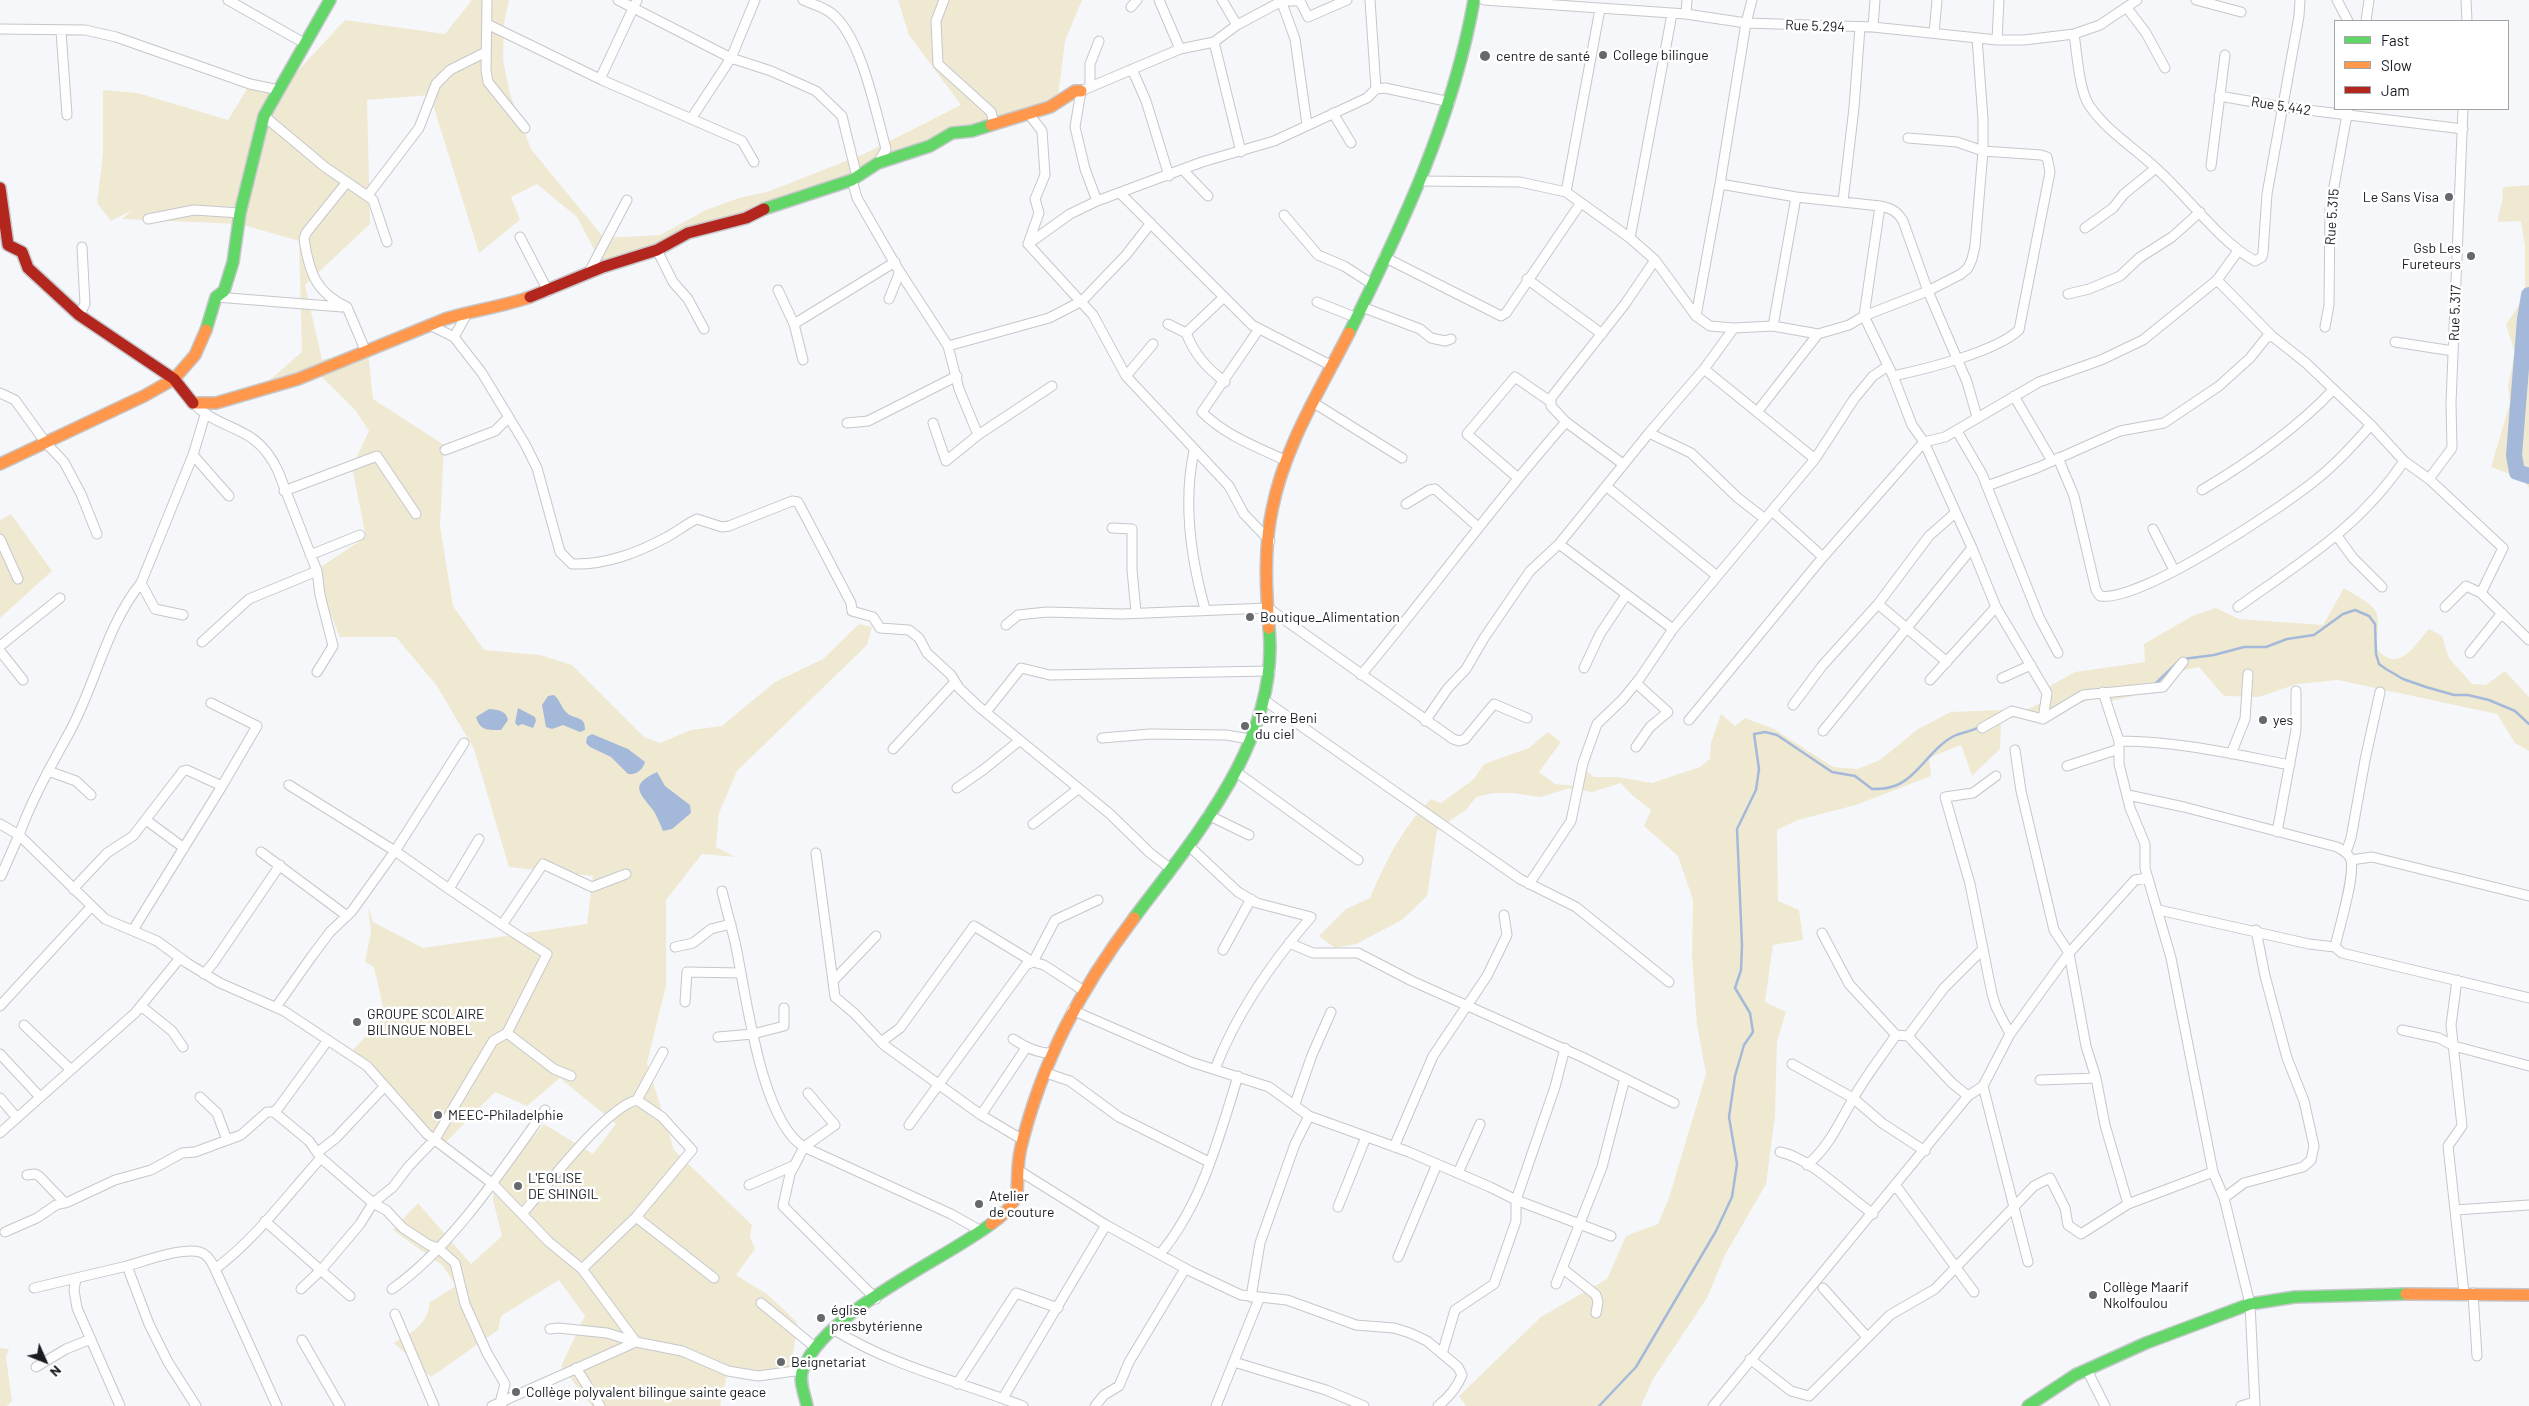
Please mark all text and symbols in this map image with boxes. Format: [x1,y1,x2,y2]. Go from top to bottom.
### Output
street label: Rue 5.294 [1785,17,1845,35]
legend [2334,20,2509,110]
text: Fast [2381,31,2409,49]
place label: College bilingue [1613,47,1709,63]
place label: centre de santé [1496,48,1590,64]
marker: centre de santé [1478,49,1492,63]
marker: College bilingue [1597,49,1609,61]
text: Slow [2381,56,2412,74]
text: Jam [2381,81,2410,99]
street label: Rue 5.442 [2250,93,2312,119]
street label: Rue 5.315 [2322,188,2342,246]
place label: Le Sans Visa [2363,189,2439,205]
marker: Le Sans Visa [2443,191,2455,203]
place label: Gsb Les Fureteurs [2402,240,2461,272]
marker: Gsb Les Fureteurs [2465,250,2477,262]
street label: Rue 5.317 [2446,285,2464,341]
place label: Boutique_Alimentation [1260,609,1400,625]
marker: Boutique_Alimentation [1244,611,1256,623]
place label: Terre Beni du ciel [1255,710,1317,742]
place label: yes [2273,712,2293,728]
marker: yes [2257,714,2269,726]
marker: Terre Beni du ciel [1239,720,1251,732]
place label: GROUPE SCOLAIRE BILINGUE NOBEL [367,1006,485,1038]
marker: GROUPE SCOLAIRE BILINGUE NOBEL [351,1016,363,1028]
place label: MEEC-Philadelphie [448,1107,563,1123]
marker: MEEC-Philadelphie [432,1109,444,1121]
place label: L'EGLISE DE SHINGIL [528,1170,599,1202]
marker: L'EGLISE DE SHINGIL [512,1180,524,1192]
place label: Atelier de couture [989,1188,1054,1220]
marker: Atelier de couture [973,1198,985,1210]
place label: Collège Maarif Nkolfoulou [2103,1279,2189,1311]
marker: Collège Maarif Nkolfoulou [2087,1289,2099,1301]
place label: église presbytérienne [831,1302,923,1334]
marker: église presbytérienne [815,1312,827,1324]
north arrow [20,1336,70,1386]
place label: Beignetariat [791,1354,866,1370]
marker: Beignetariat [775,1356,787,1368]
text: N [47,1363,65,1381]
place label: Collège polyvalent bilingue sainte geace [526,1384,766,1400]
marker: Collège polyvalent bilingue sainte geace [510,1386,522,1398]

